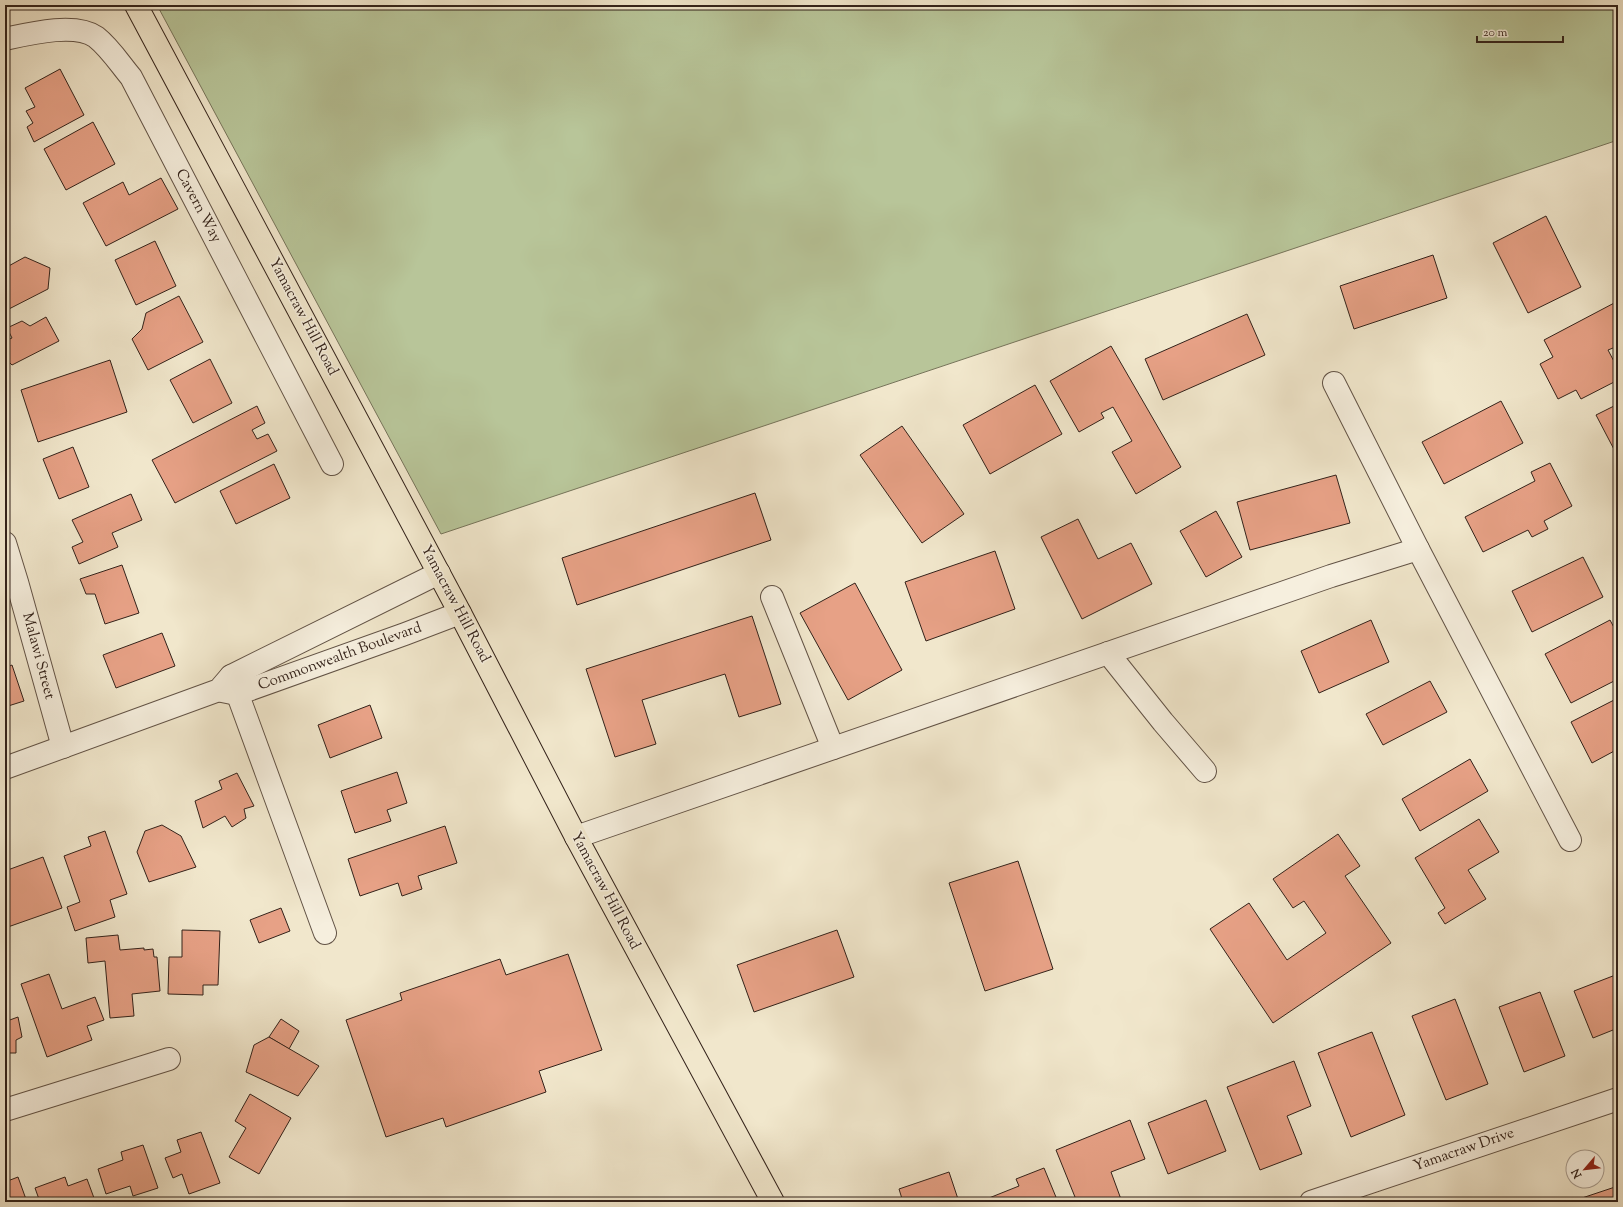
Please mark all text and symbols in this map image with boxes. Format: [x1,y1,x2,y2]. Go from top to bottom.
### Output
scale bar [1477,18,1563,44]
text: 20 m [1483,24,1508,42]
street label: Cavern Way [170,165,226,247]
street label: Yamacraw Hill Road [263,254,343,380]
street label: Yamacraw Hill Road [415,541,495,667]
street label: Malawi Street [16,610,60,702]
street label: Commonwealth Boulevard [255,617,425,696]
street label: Yamacraw Hill Road [565,828,645,954]
street label: Yamacraw Drive [1411,1123,1517,1177]
north arrow [1565,1149,1605,1189]
text: N [1568,1165,1587,1182]

